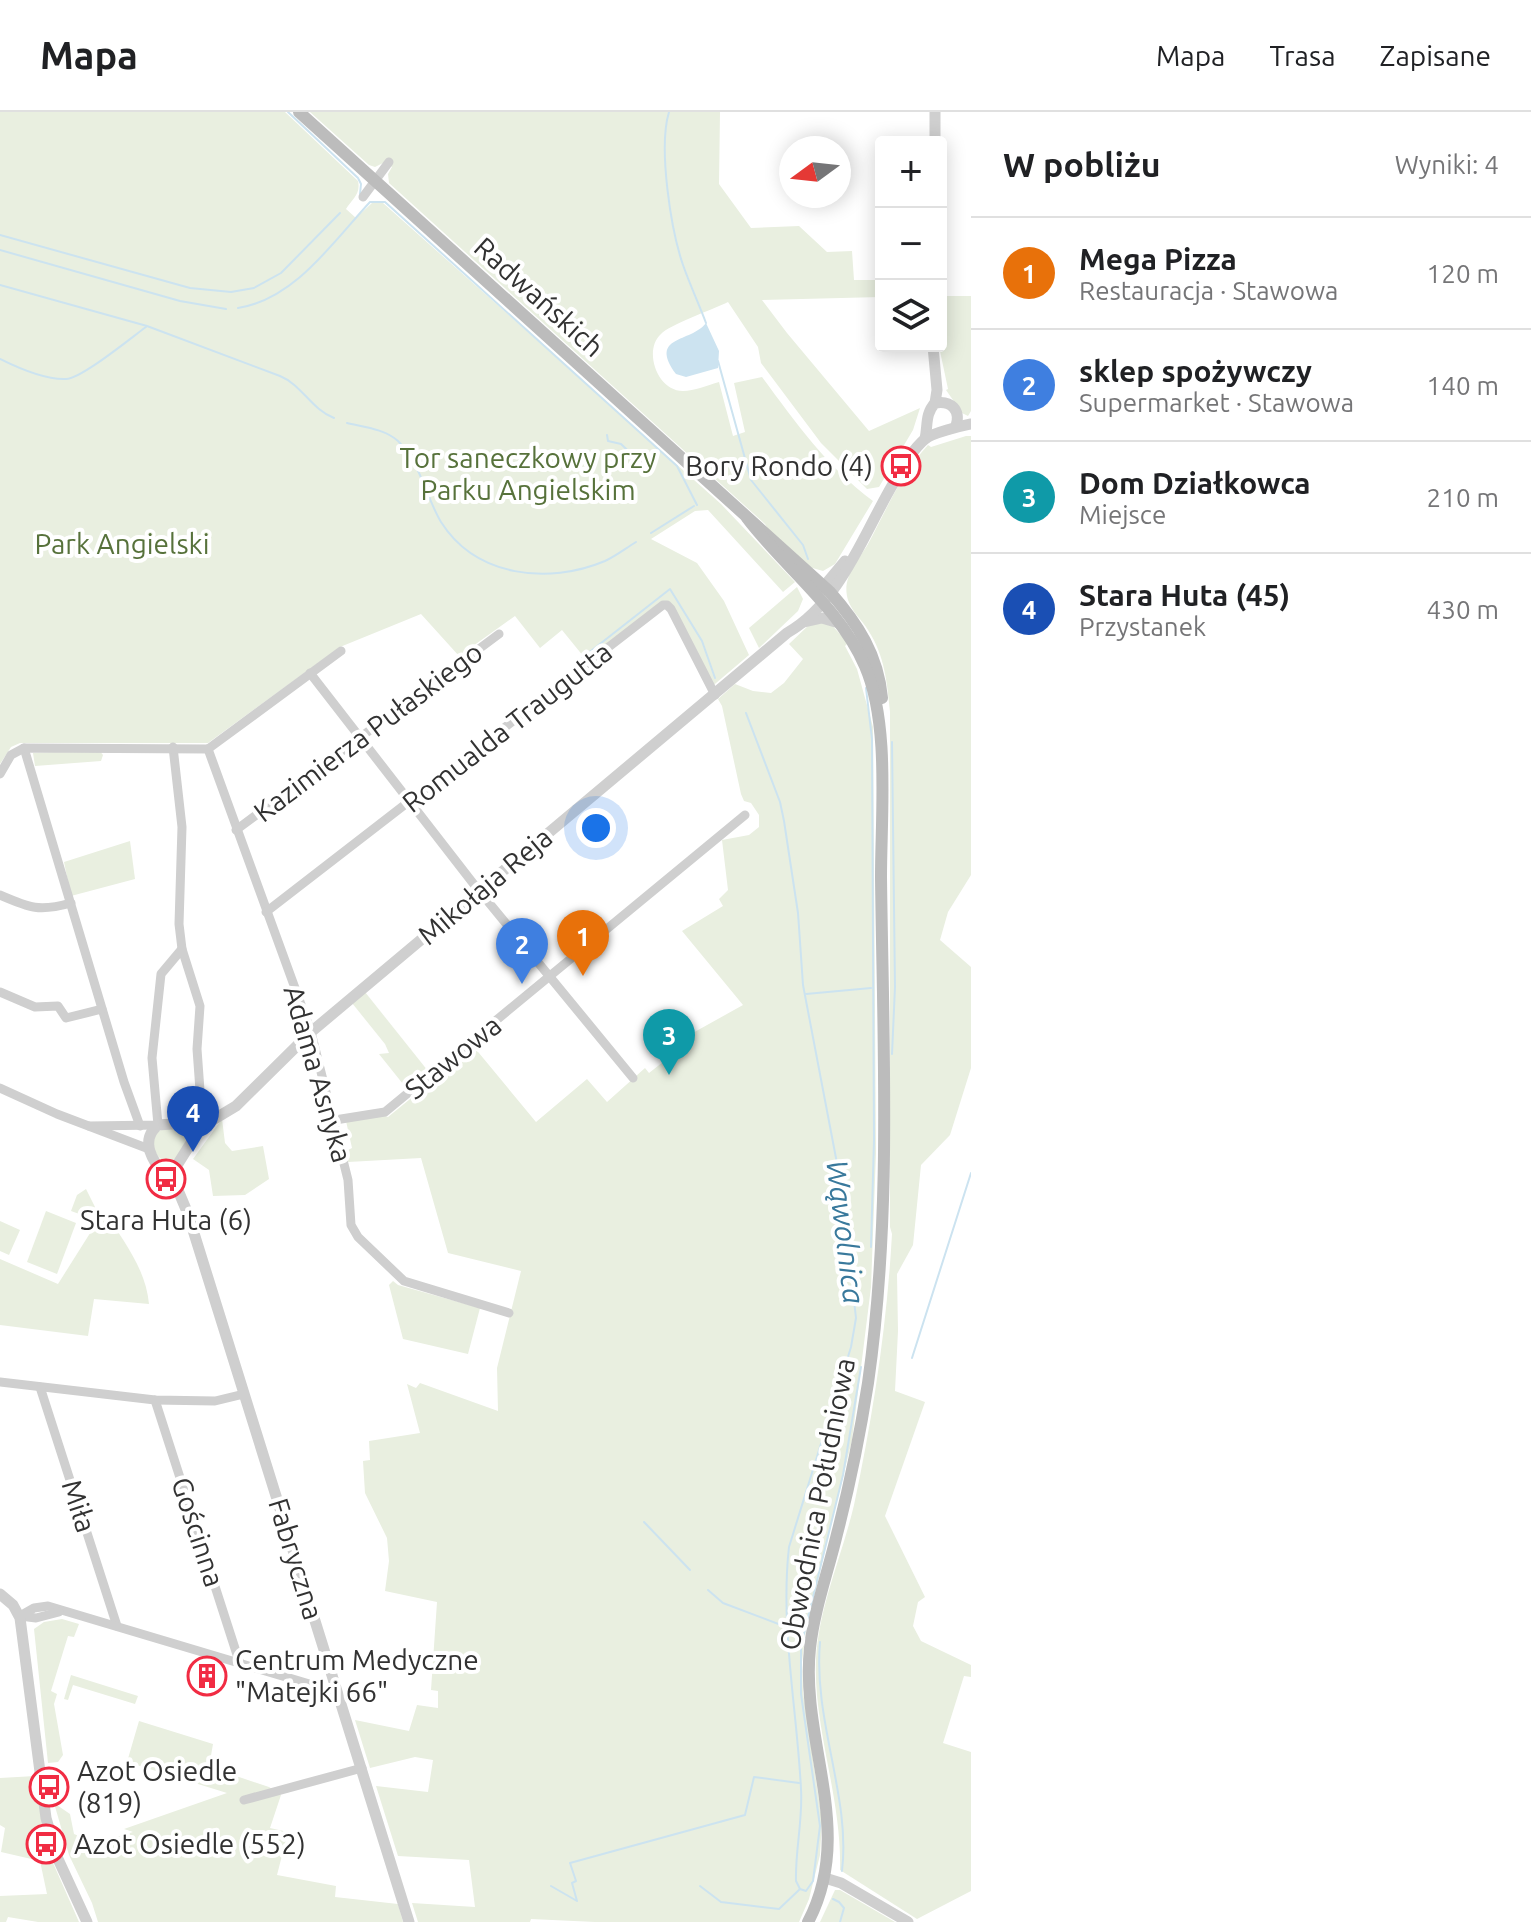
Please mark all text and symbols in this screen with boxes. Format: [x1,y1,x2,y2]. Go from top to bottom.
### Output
text: Mapa [40,34,138,76]
text: Mapa [1156,40,1225,71]
text: Trasa [1269,40,1336,71]
text: Zapisane [1380,40,1491,71]
north arrow [779,136,851,208]
map controls [875,136,947,352]
button: + [875,136,947,208]
text: W pobliżu [1003,145,1161,183]
text: Wyniki: 4 [1395,150,1499,179]
button: − [875,208,947,280]
street label: Radwańskich [469,231,610,362]
text: Mega Pizza [1079,242,1237,276]
text: 1 [1022,259,1036,288]
text: 120 m [1427,259,1499,288]
text: Restauracja · Stawowa [1079,276,1338,305]
button: layers [875,280,947,352]
text: sklep spożywczy [1079,354,1312,388]
text: 2 [1022,371,1036,400]
text: 140 m [1427,371,1499,400]
text: Supermarket · Stawowa [1079,388,1354,417]
park label: Tor saneczkowy przy Parku Angielskim [399,442,657,505]
bus stop icon: Bory Rondo (4) [880,445,922,487]
place label: Bory Rondo (4) [685,450,873,482]
text: Dom Działkowca [1079,466,1311,500]
text: 3 [1022,483,1036,512]
text: 210 m [1427,483,1499,512]
text: Miejsce [1079,500,1166,529]
park label: Park Angielski [34,528,210,559]
text: Stara Huta (45) [1079,578,1290,612]
text: 4 [1022,595,1036,624]
text: 430 m [1427,595,1499,624]
text: Przystanek [1079,612,1206,641]
street label: Romualda Traugutta [396,635,617,818]
street label: Kazimierza Pułaskiego [248,636,488,827]
your location [576,808,616,848]
street label: Mikołaja Reja [412,821,558,950]
pin: 1 [557,910,609,976]
pin: 2 [496,918,548,984]
street label: Adama Asnyka [278,982,359,1166]
street label: Stawowa [399,1009,507,1105]
pin: 3 [643,1009,695,1075]
pin: 4 [167,1086,219,1152]
bus stop icon: Stara Huta (6) [145,1158,187,1200]
water label: Wąwolnica [820,1158,872,1306]
place label: Stara Huta (6) [80,1204,252,1236]
street label: Obwodnica Południowa [773,1355,860,1653]
street label: Gościnna [166,1473,231,1591]
street label: Miła [57,1476,102,1536]
street label: Fabryczna [263,1494,330,1623]
place label: Centrum Medyczne "Matejki 66" [235,1644,479,1707]
building icon: Centrum Medyczne "Matejki 66" [186,1655,228,1697]
place label: Azot Osiedle (819) [77,1755,237,1819]
bus stop icon: Azot Osiedle (819) [28,1766,70,1808]
bus stop icon: Azot Osiedle (552) [25,1823,67,1865]
place label: Azot Osiedle (552) [74,1828,306,1860]

